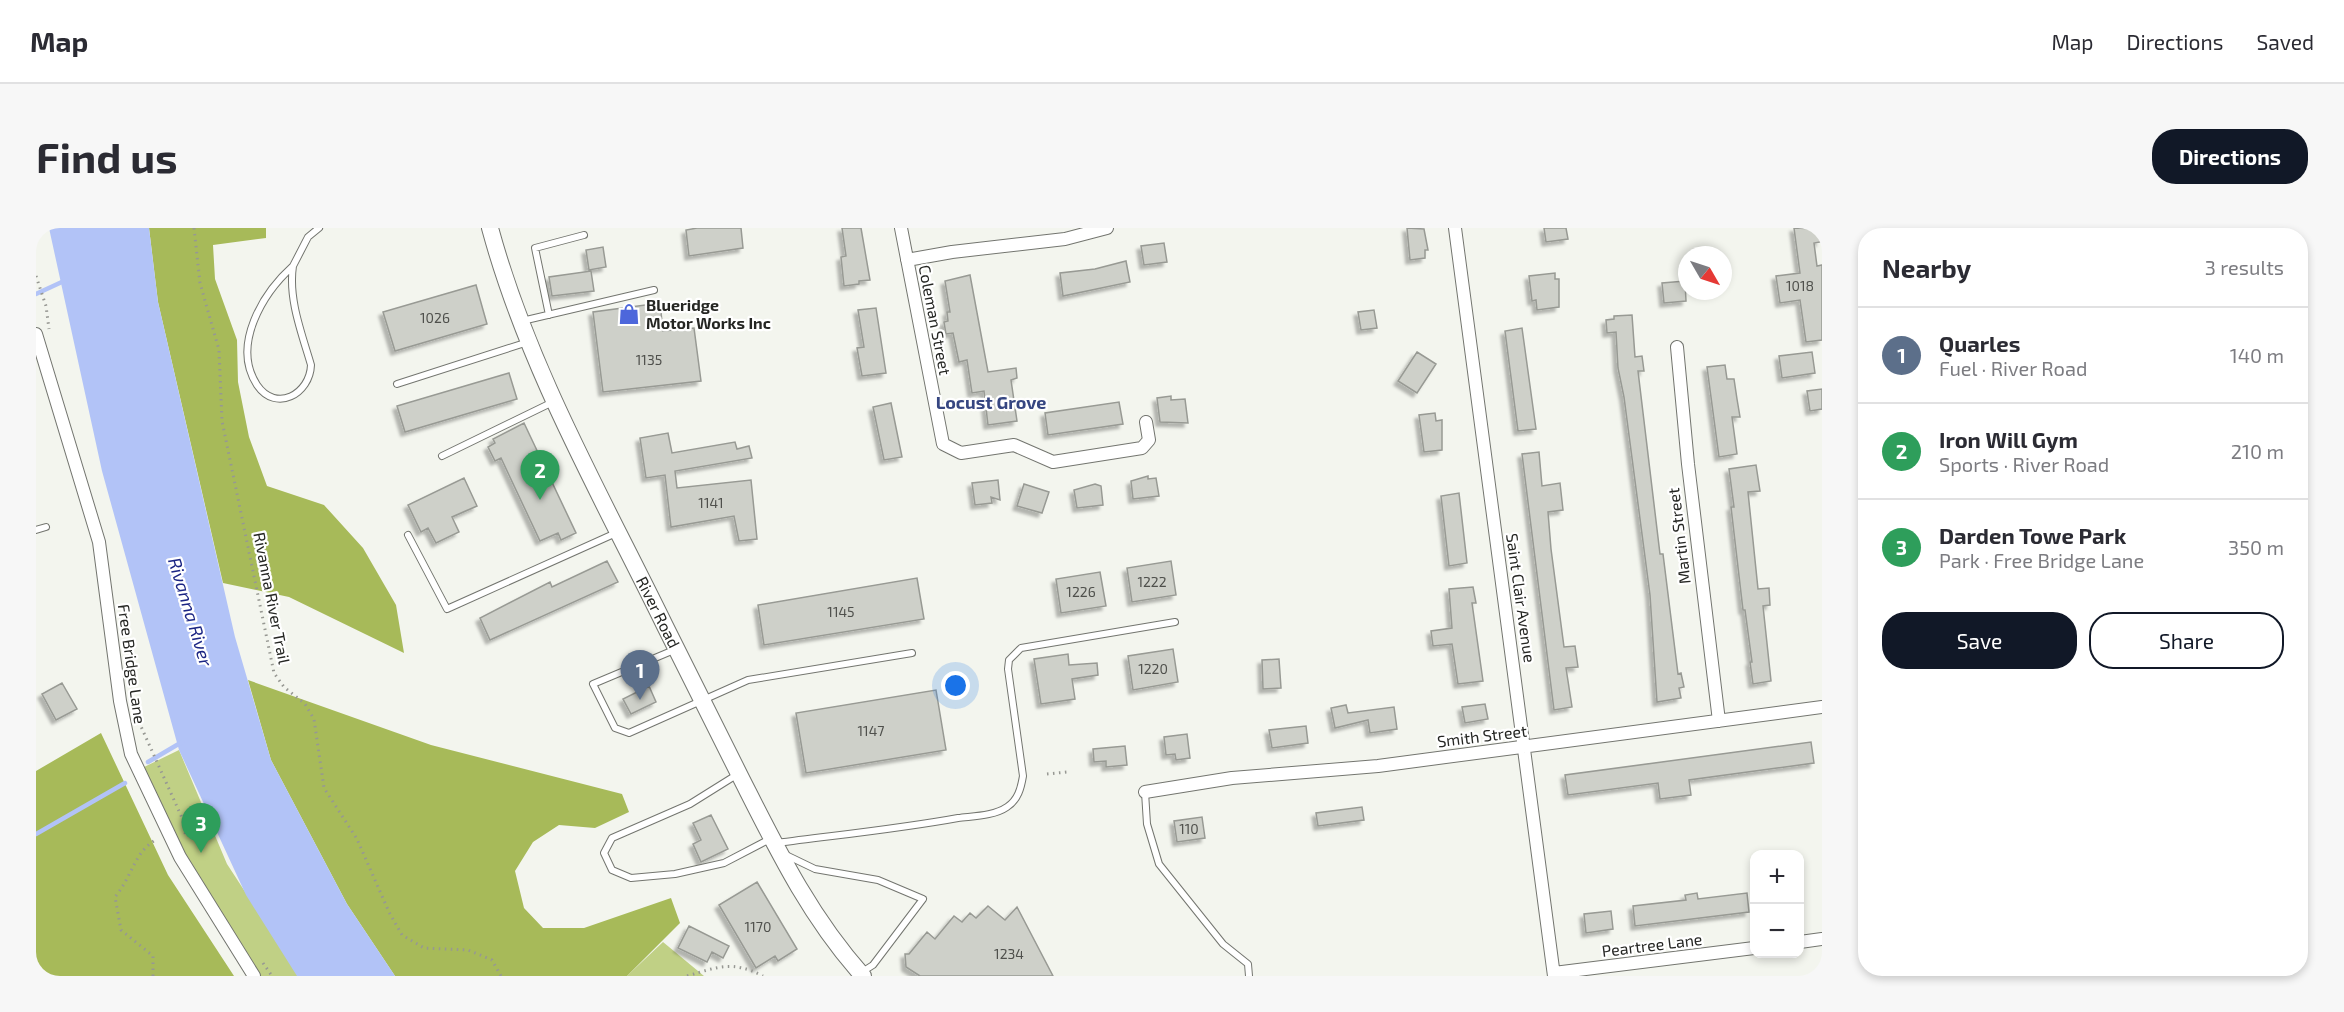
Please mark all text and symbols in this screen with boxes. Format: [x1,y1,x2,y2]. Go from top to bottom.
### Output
text: Map [30,24,88,58]
text: Map [2051,29,2094,54]
text: Directions [2127,29,2223,54]
text: Saved [2256,29,2314,54]
button: Directions [2152,129,2308,184]
text: Find us [36,131,178,181]
north arrow [1678,246,1732,300]
text: Nearby [1882,252,1971,283]
text: 3 results [2205,255,2284,279]
street label: Coleman Street [916,263,955,377]
house number: 1018 [1786,277,1814,294]
place label: Blueridge Motor Works Inc [646,295,771,332]
shop icon: Blueridge Motor Works Inc [617,302,641,326]
house number: 1026 [420,309,450,326]
text: Quarles [1939,330,2020,356]
text: 1 [1897,343,1906,367]
text: 140 m [2230,343,2284,367]
house number: 1135 [636,351,662,368]
text: Fuel · River Road [1939,356,2087,380]
district label: Locust Grove [936,391,1046,413]
text: Iron Will Gym [1939,426,2078,452]
text: 2 [1896,439,1907,463]
text: 210 m [2231,439,2284,463]
pin: 2 [520,450,560,500]
text: Sports · River Road [1939,452,2109,476]
street label: Martin Street [1663,487,1694,585]
house number: 1141 [698,494,724,511]
text: Darden Towe Park [1939,522,2126,548]
street label: Rivanna River Trail [250,530,295,666]
street label: Saint Clair Avenue [1503,532,1540,664]
text: 3 [1896,535,1907,559]
text: 350 m [2228,535,2284,559]
text: Park · Free Bridge Lane [1939,548,2144,572]
water label: Rivanna River [164,555,218,670]
street label: River Road [633,573,684,651]
house number: 1222 [1137,573,1167,590]
house number: 1226 [1066,583,1096,600]
street label: Free Bridge Lane [115,603,150,725]
house number: 1145 [827,603,855,620]
button: Save [1882,612,2077,669]
button: Share [2089,612,2284,669]
pin: 1 [620,650,660,700]
house number: 1220 [1138,660,1168,677]
your location [941,671,970,700]
street label: Smith Street [1436,721,1528,750]
house number: 1147 [858,722,884,739]
pin: 3 [182,804,220,853]
house number: 110 [1179,820,1199,837]
map controls [1750,850,1804,958]
button: + [1750,850,1804,904]
button: − [1750,904,1804,958]
house number: 1170 [745,918,771,935]
street label: Peartree Lane [1601,929,1703,960]
house number: 1234 [994,945,1024,962]

